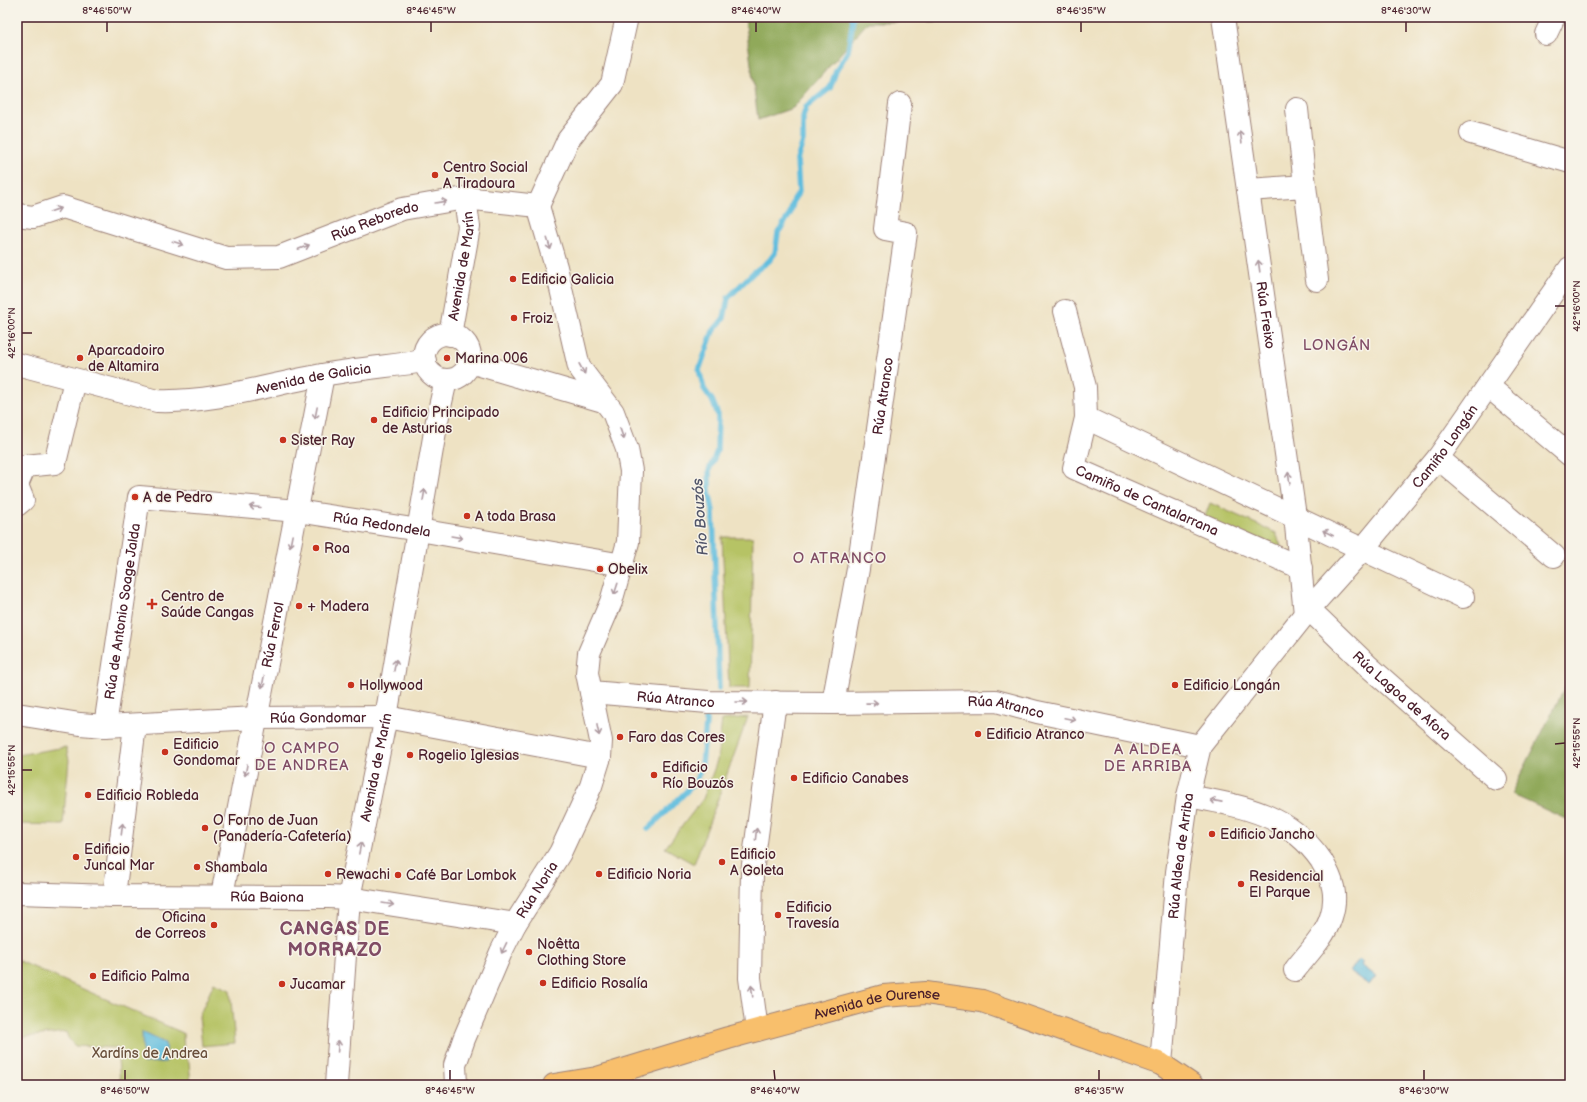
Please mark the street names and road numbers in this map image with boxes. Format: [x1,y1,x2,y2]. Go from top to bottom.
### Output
street label: Rúa Reboredo [328,198,420,245]
street label: Avenida de Marín [445,210,478,322]
street label: Rúa Freixo [1252,280,1279,350]
street label: Rúa Atranco [869,356,897,436]
street label: Avenida de Galicia [254,360,372,398]
street label: Camiño Longán [1409,401,1482,492]
street label: Camiño de Cantalarrana [1073,462,1221,540]
street label: Rúa Redondela [332,509,432,541]
street label: Rúa de Antonio Soage Jalda [101,522,144,701]
street label: Rúa Ferrol [258,601,288,669]
street label: Rúa Lagoa de Afora [1349,648,1454,744]
street label: Rúa Atranco [636,688,715,711]
street label: Rúa Atranco [967,693,1046,722]
street label: Rúa Gondomar [270,709,367,727]
street label: Avenida de Marín [357,712,396,823]
street label: Rúa Aldea de Arriba [1165,792,1197,920]
street label: Rúa Noria [513,858,562,922]
street label: Rúa Baiona [230,889,304,906]
street label: Avenida de Ourense [812,985,941,1023]

